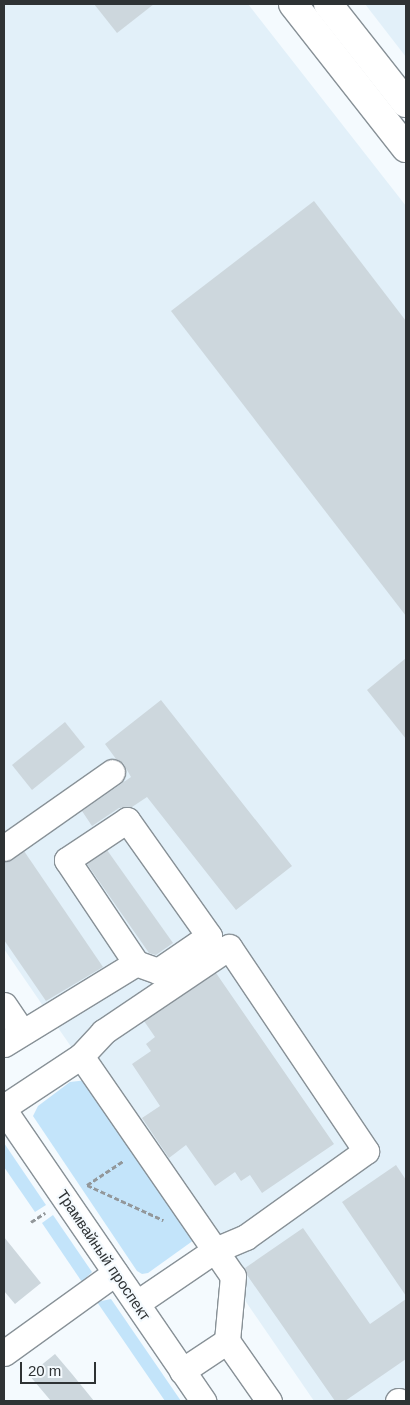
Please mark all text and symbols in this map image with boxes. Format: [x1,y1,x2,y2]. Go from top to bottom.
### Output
street label: Трамвайный проспект [54,1186,154,1324]
scale bar [22,1352,99,1384]
text: 20 m [28,1362,61,1379]

